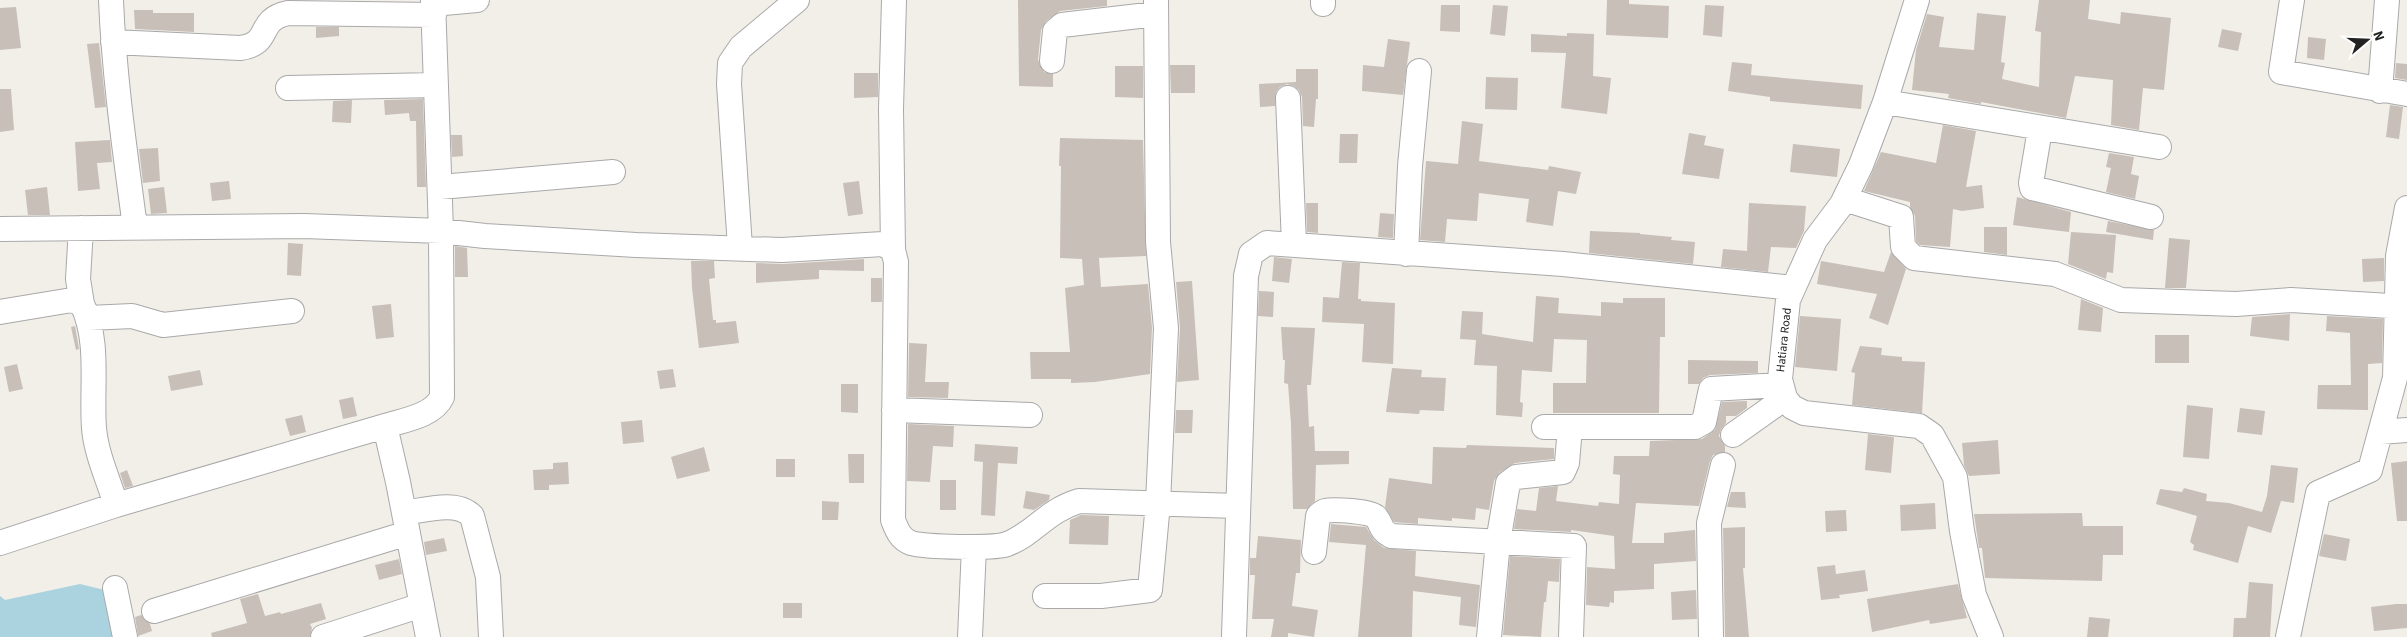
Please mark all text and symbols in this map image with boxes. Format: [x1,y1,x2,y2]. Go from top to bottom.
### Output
north arrow [2342,15,2392,65]
text: N [2367,28,2389,44]
street label: Hatiara Road [1772,307,1796,373]

